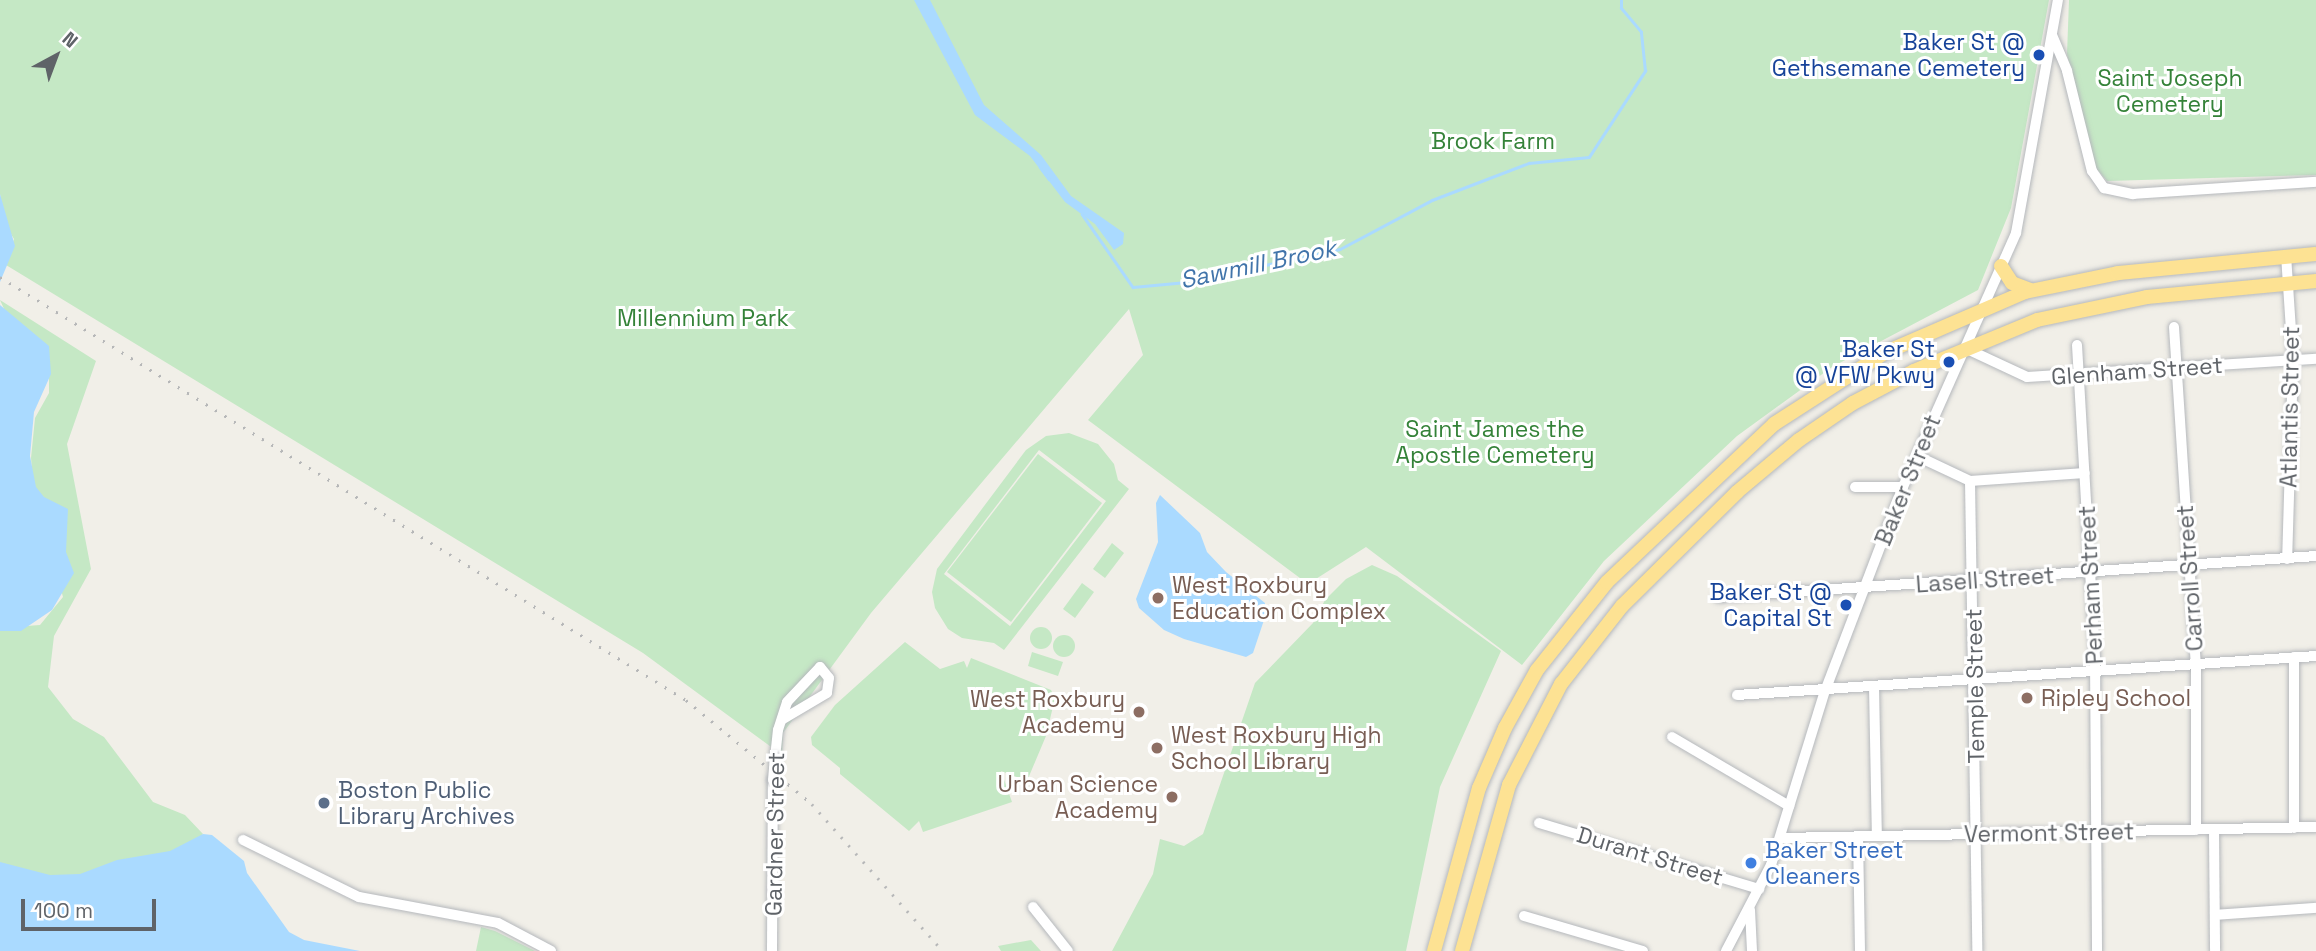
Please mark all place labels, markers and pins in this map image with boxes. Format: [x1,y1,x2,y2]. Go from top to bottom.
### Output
place label: Baker St @ Gethsemane Cemetery [1772,28,2025,82]
marker: Baker St @ Gethsemane Cemetery [2031,47,2047,63]
place label: Baker St @ VFW Pkwy [1794,335,1935,389]
marker: Baker St @ VFW Pkwy [1941,354,1957,370]
place label: West Roxbury Education Complex [1172,571,1386,625]
place label: Baker St @ Capital St [1709,578,1832,632]
marker: West Roxbury Education Complex [1150,590,1166,606]
marker: Baker St @ Capital St [1838,597,1854,613]
place label: Ripley School [2041,684,2191,712]
place label: West Roxbury Academy [970,685,1125,739]
marker: Ripley School [2019,690,2035,706]
marker: West Roxbury Academy [1131,704,1147,720]
place label: West Roxbury High School Library [1171,721,1382,775]
marker: West Roxbury High School Library [1149,740,1165,756]
place label: Urban Science Academy [997,770,1158,824]
place label: Boston Public Library Archives [338,776,515,830]
marker: Urban Science Academy [1164,789,1180,805]
marker: Boston Public Library Archives [316,795,332,811]
place label: Baker Street Cleaners [1765,836,1904,890]
marker: Baker Street Cleaners [1743,855,1759,871]

